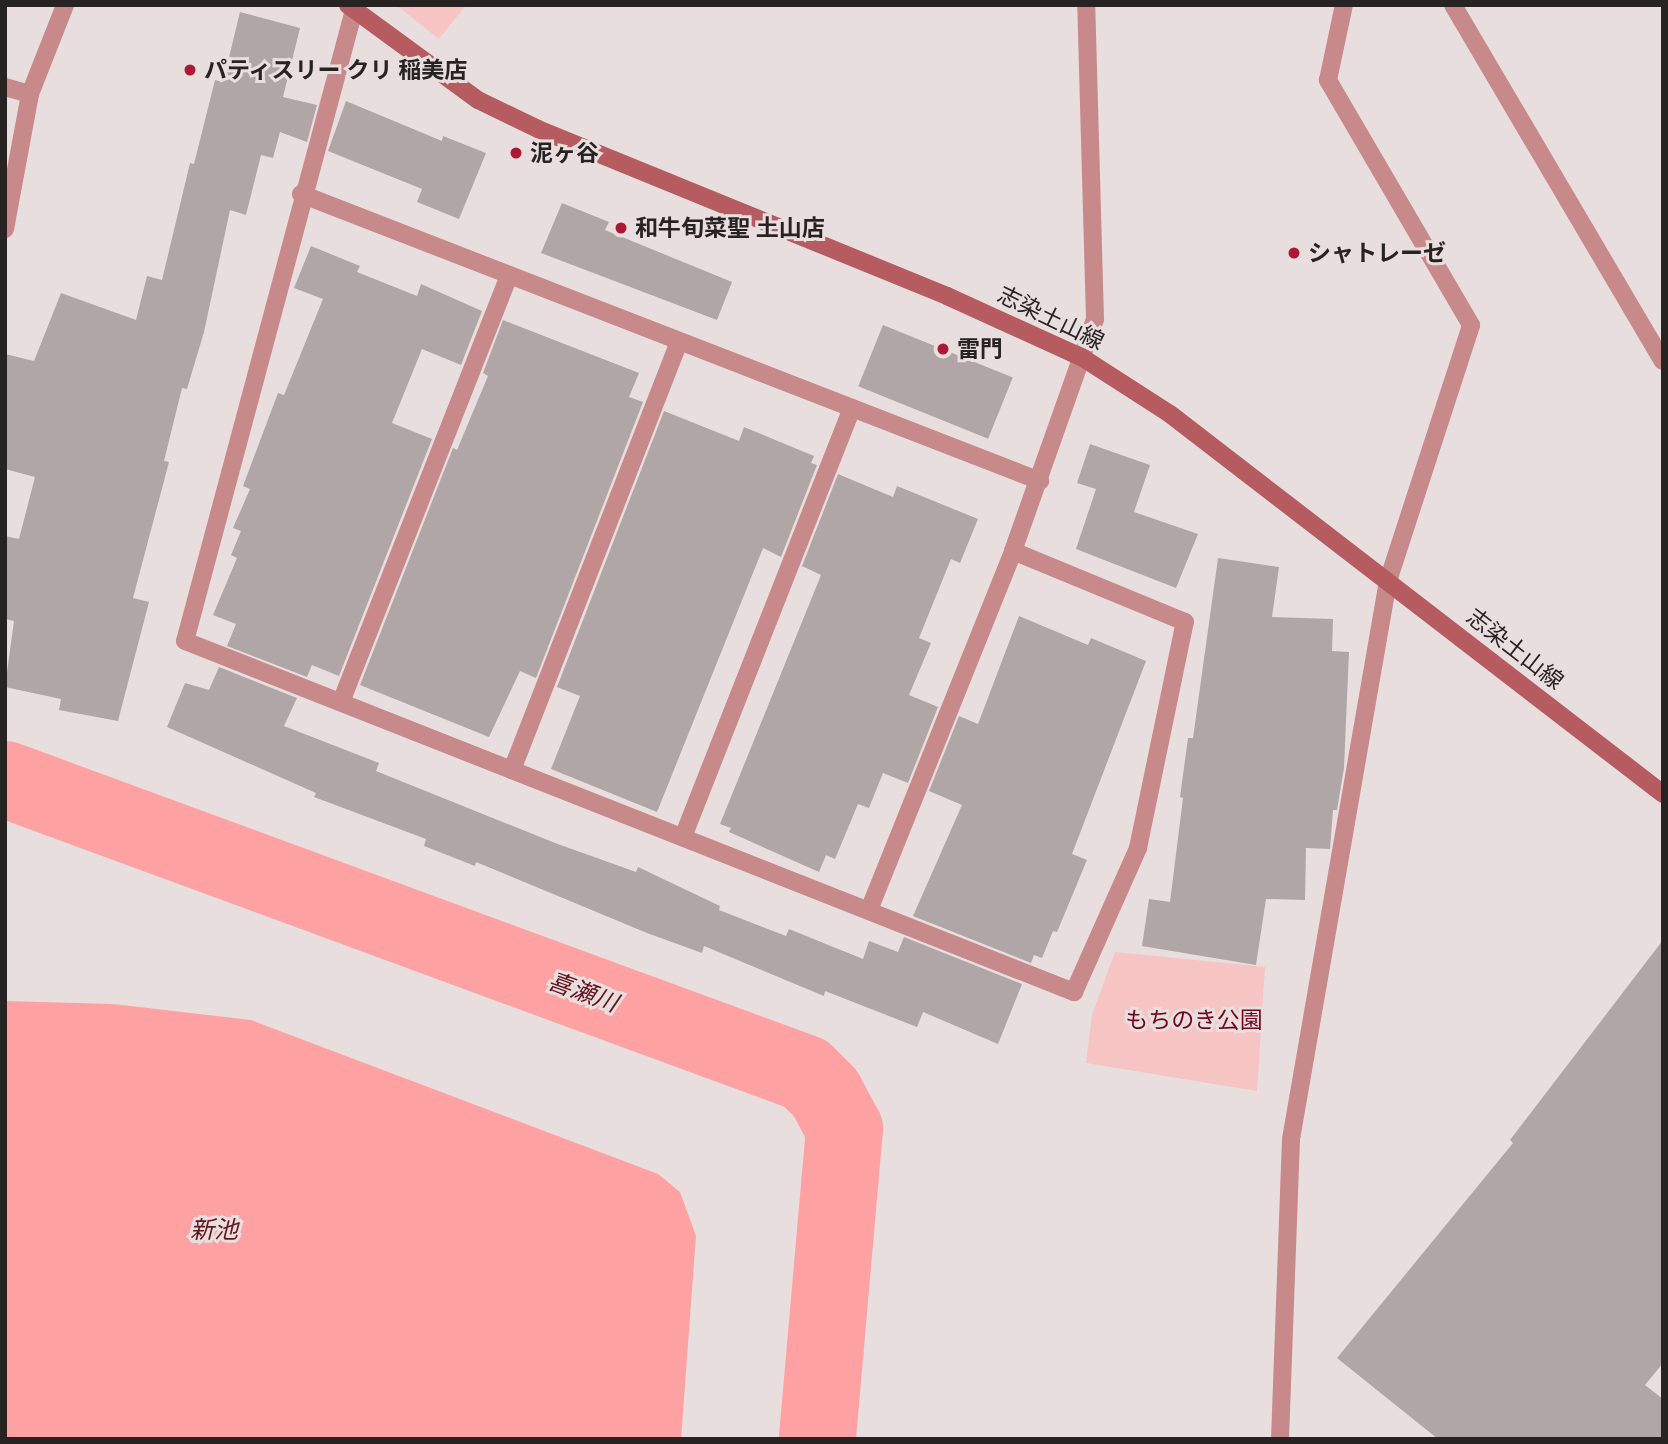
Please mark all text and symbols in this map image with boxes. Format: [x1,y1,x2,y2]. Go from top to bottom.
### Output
place label: パティスリー クリ 稲美店 [204,56,469,84]
marker: パティスリー クリ 稲美店 [182,62,198,78]
place label: 泥ヶ谷 [530,139,599,167]
marker: 泥ヶ谷 [508,145,524,161]
place label: 和牛旬菜聖 土山店 [635,214,825,242]
marker: 和牛旬菜聖 土山店 [613,220,629,236]
place label: シャトレーゼ [1308,239,1446,267]
marker: シャトレーゼ [1286,245,1302,261]
street label: 志染土山線 [993,280,1109,356]
place label: 雷門 [957,335,1003,363]
marker: 雷門 [935,341,951,357]
street label: 志染土山線 [1461,603,1569,695]
water label: 喜瀬川 [544,966,622,1018]
park label: もちのき公園 [1125,1006,1263,1034]
water label: 新池 [190,1216,238,1244]

